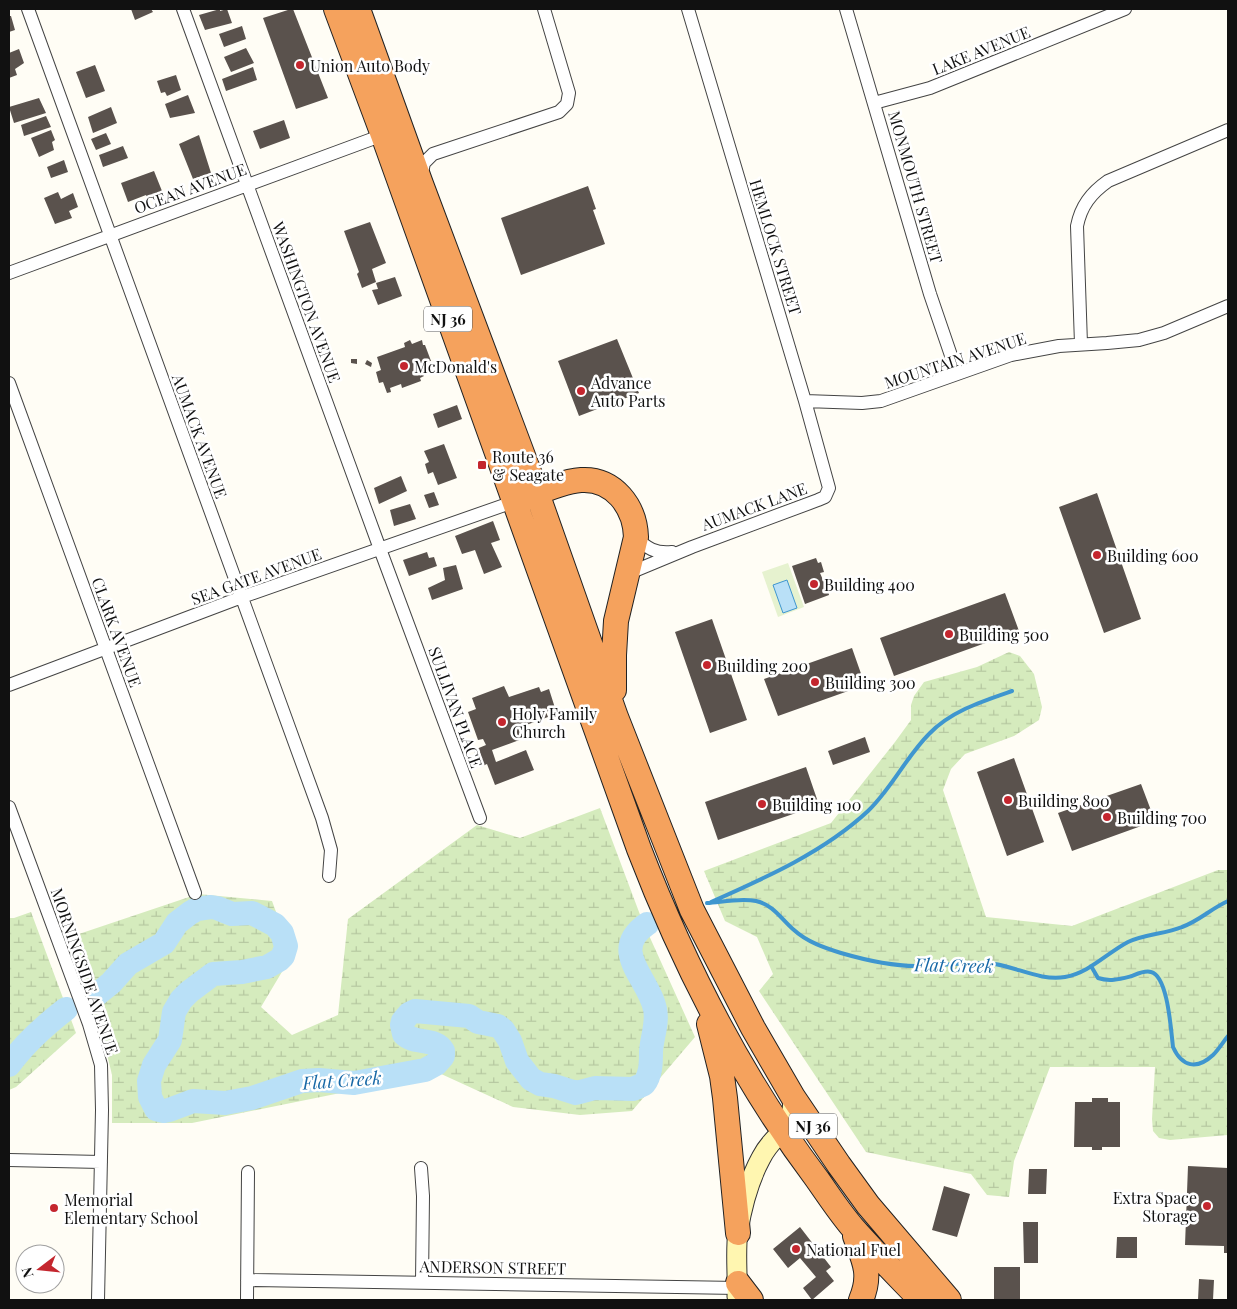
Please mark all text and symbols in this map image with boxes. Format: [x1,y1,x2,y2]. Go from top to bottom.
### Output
street label: LAKE AVENUE [929,21,1033,79]
place label: Union Auto Body [310,55,430,76]
marker: Union Auto Body [294,59,306,71]
street label: MONMOUTH STREET [884,108,948,266]
street label: OCEAN AVENUE [131,158,249,218]
street label: HEMLOCK STREET [745,177,807,317]
street label: WASHINGTON AVENUE [268,218,346,385]
road number: NJ 36 [424,306,472,332]
street label: MOUNTAIN AVENUE [881,327,1029,393]
place label: McDonald's [414,356,497,377]
marker: McDonald's [398,360,410,372]
street label: AUMACK AVENUE [167,370,232,501]
place label: Advance Auto Parts [590,372,665,411]
marker: Advance Auto Parts [575,385,587,397]
place label: Route 36 & Seagate [492,446,564,485]
marker: Route 36 & Seagate [476,459,488,471]
street label: AUMACK LANE [698,477,810,535]
street label: SEA GATE AVENUE [188,543,324,609]
place label: Building 600 [1107,545,1199,566]
marker: Building 600 [1091,549,1103,561]
street label: CLARK AVENUE [87,574,147,690]
place label: Building 400 [824,574,915,595]
marker: Building 400 [808,578,820,590]
place label: Building 500 [959,624,1049,645]
marker: Building 500 [943,628,955,640]
street label: SULLIVAN PLACE [424,644,488,770]
place label: Building 200 [717,655,808,676]
marker: Building 200 [701,659,713,671]
place label: Building 300 [825,672,916,693]
marker: Building 300 [809,676,821,688]
place label: Holy Family Church [512,703,597,742]
marker: Holy Family Church [496,716,508,728]
place label: Building 800 [1018,790,1110,811]
place label: Building 100 [772,794,861,815]
marker: Building 800 [1002,794,1014,806]
marker: Building 100 [756,798,768,810]
place label: Building 700 [1117,807,1207,828]
marker: Building 700 [1101,811,1113,823]
street label: MORNINGSIDE AVENUE [47,885,123,1057]
water label: Flat Creek [913,952,994,978]
water label: Flat Creek [301,1065,382,1095]
road number: NJ 36 [789,1114,837,1138]
place label: Extra Space Storage [1113,1187,1197,1226]
place label: Memorial Elementary School [64,1189,199,1228]
marker: Extra Space Storage [1201,1200,1213,1212]
marker: Memorial Elementary School [48,1202,60,1214]
place label: National Fuel [806,1239,902,1260]
marker: National Fuel [790,1243,802,1255]
north arrow [15,1244,65,1294]
street label: ANDERSON STREET [419,1255,567,1279]
text: N [16,1265,38,1280]

